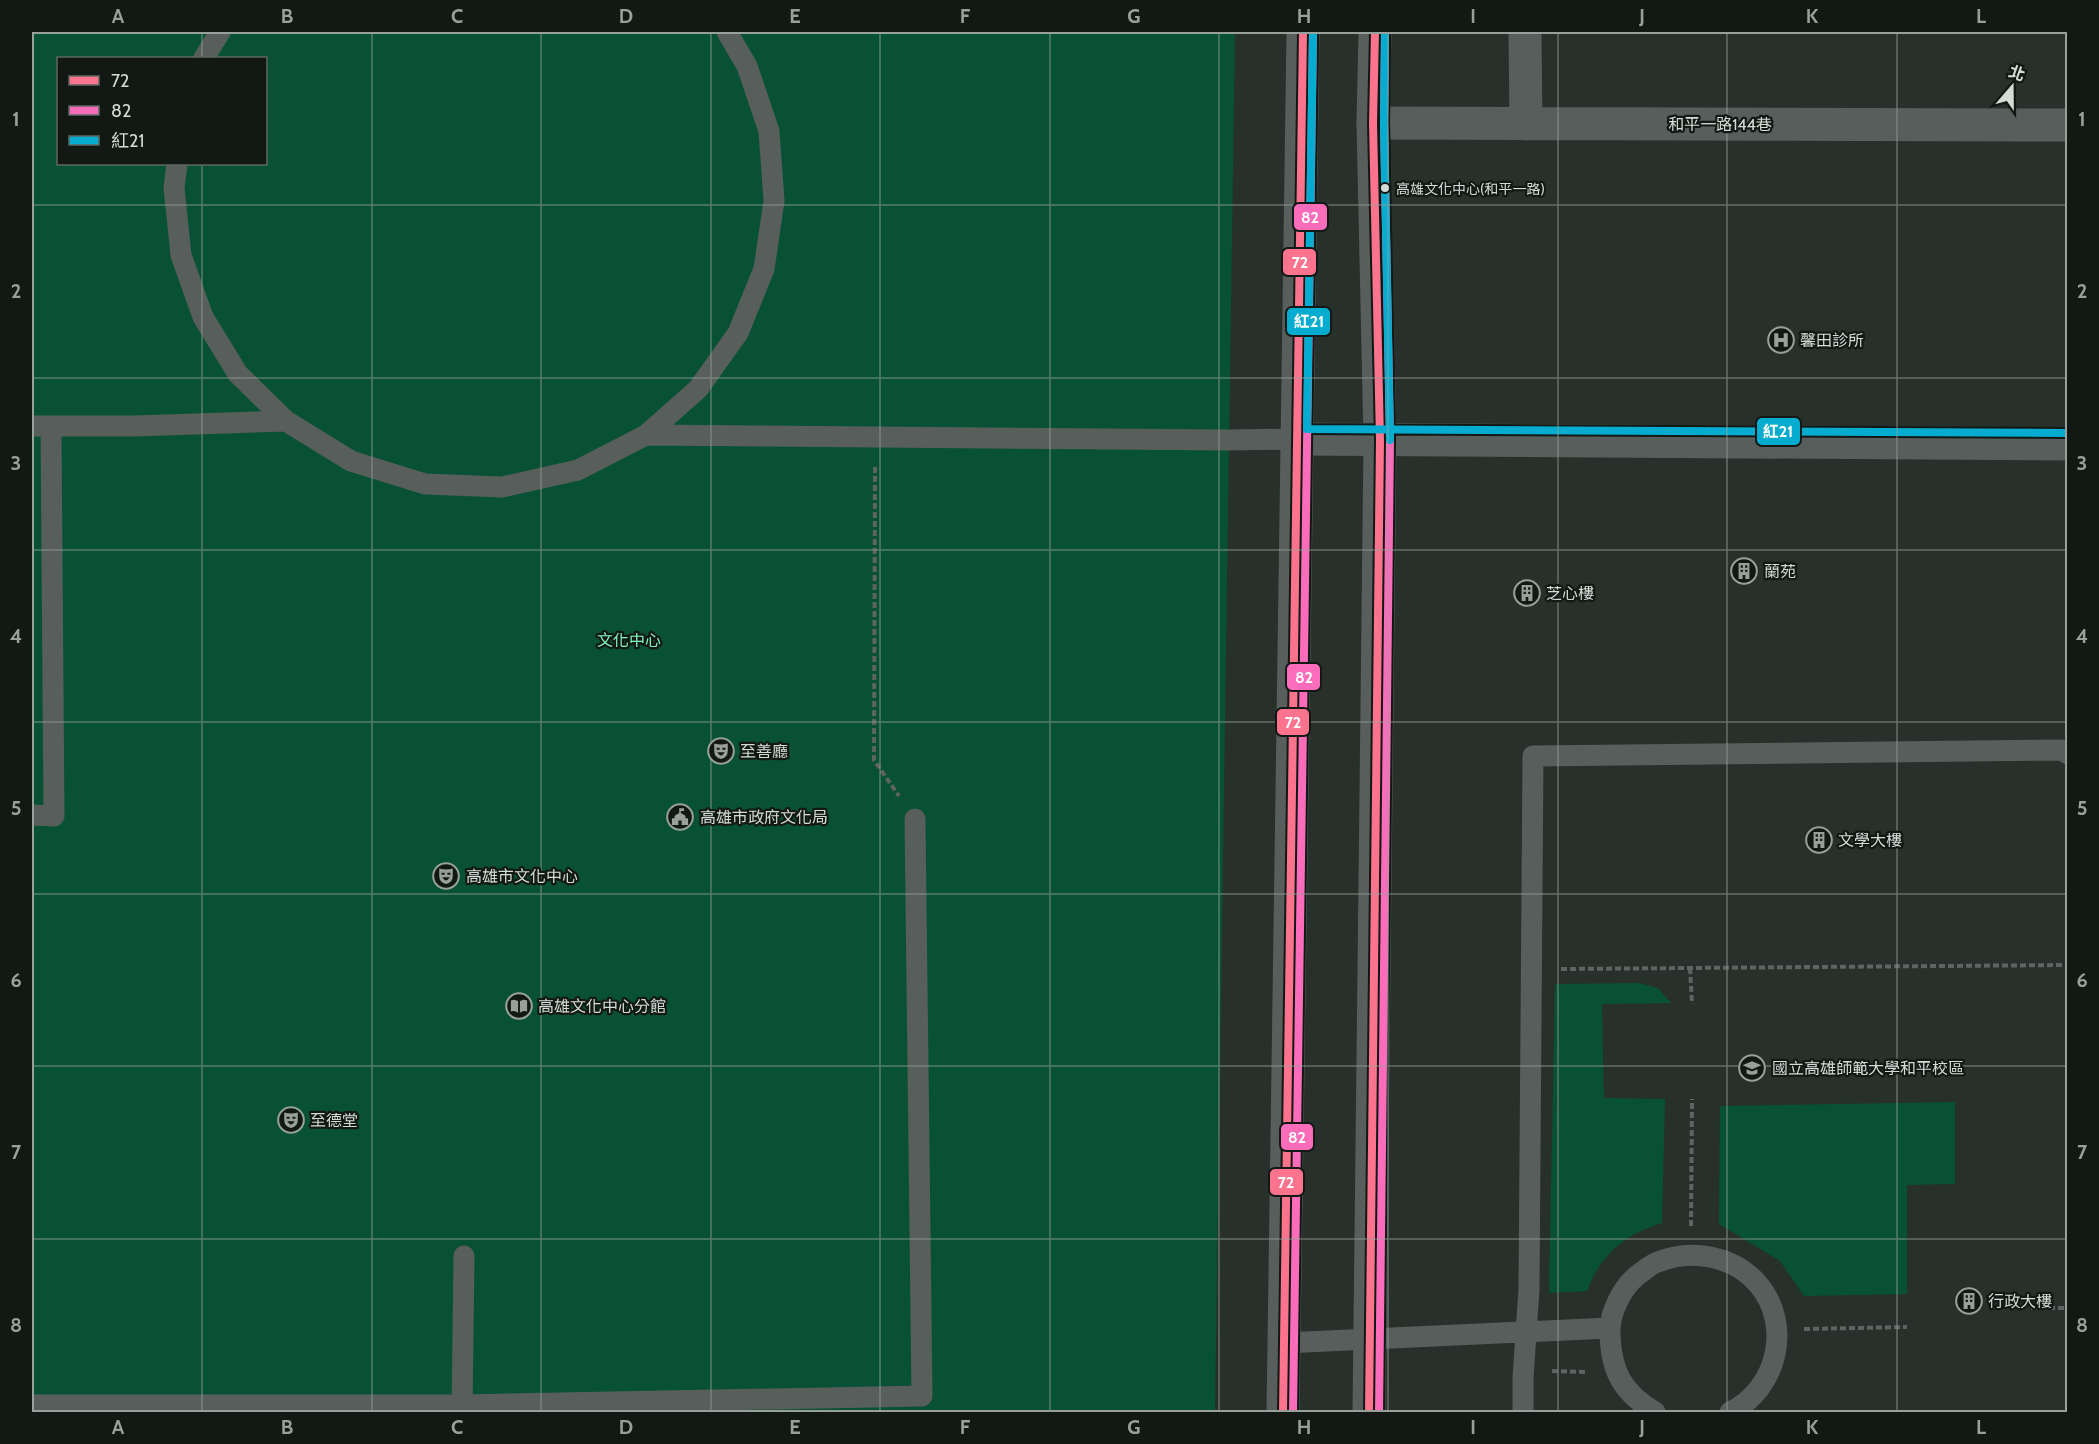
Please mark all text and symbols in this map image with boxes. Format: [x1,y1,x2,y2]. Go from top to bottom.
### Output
text: A [112,4,125,28]
text: B [281,4,293,28]
text: C [451,4,463,28]
text: D [619,4,633,28]
text: E [789,4,801,28]
text: F [960,4,971,28]
text: G [1127,4,1141,28]
text: H [1297,4,1311,28]
text: I [1470,4,1476,28]
text: J [1638,4,1645,28]
text: K [1806,4,1819,28]
text: L [1976,4,1986,28]
legend [57,57,267,165]
north arrow [1982,57,2042,117]
text: 北 [2006,62,2028,85]
text: 72 [111,70,130,92]
text: 82 [111,100,131,122]
text: 1 [12,107,20,131]
text: 1 [2078,107,2086,131]
street label: 和平一路144巷 [1668,115,1772,134]
text: 紅21 [111,130,144,152]
place label: 高雄文化中心(和平一路) [1396,180,1545,198]
marker: 高雄文化中心(和平一路) [1379,182,1391,194]
line badge: 82 [1293,203,1328,231]
text: 82 [1301,208,1319,227]
line badge: 72 [1282,248,1317,276]
text: 72 [1292,253,1308,272]
text: 2 [11,279,21,303]
text: 2 [2077,279,2087,303]
line badge: 紅21 [1286,307,1331,336]
text: 紅21 [1294,312,1324,331]
hospital icon: 馨田診所 [1766,325,1796,355]
place label: 馨田診所 [1800,331,1864,350]
line badge: 紅21 [1756,417,1801,446]
text: 紅21 [1763,422,1793,441]
text: 3 [11,451,21,475]
text: 3 [2077,451,2087,475]
building icon: 蘭苑 [1729,556,1759,586]
place label: 蘭苑 [1764,562,1796,581]
building icon: 芝心樓 [1512,578,1542,608]
place label: 芝心樓 [1546,584,1594,603]
text: 4 [10,624,22,648]
text: 4 [2076,624,2088,648]
park label: 文化中心 [597,631,661,650]
line badge: 82 [1286,663,1321,691]
text: 82 [1295,668,1313,687]
line badge: 72 [1276,708,1310,736]
text: 72 [1285,713,1301,732]
theatre icon: 至善廳 [706,736,736,766]
place label: 至善廳 [740,742,788,761]
text: 5 [11,796,21,820]
text: 5 [2077,796,2087,820]
public building icon: 高雄市政府文化局 [665,802,695,832]
place label: 高雄市政府文化局 [700,808,828,827]
building icon: 文學大樓 [1804,825,1834,855]
place label: 文學大樓 [1838,831,1902,850]
theatre icon: 高雄市文化中心 [431,861,461,891]
place label: 高雄市文化中心 [466,867,578,886]
text: 6 [10,968,22,992]
text: 6 [2076,968,2088,992]
library icon: 高雄文化中心分館 [504,991,534,1021]
place label: 高雄文化中心分館 [538,997,666,1016]
school or university icon: 國立高雄師範大學和平校區 [1737,1053,1767,1083]
place label: 國立高雄師範大學和平校區 [1772,1059,1964,1078]
theatre icon: 至德堂 [276,1105,306,1135]
place label: 至德堂 [310,1111,358,1130]
line badge: 82 [1280,1123,1314,1151]
text: 82 [1288,1128,1306,1147]
text: 7 [11,1140,22,1164]
text: 7 [2077,1140,2088,1164]
line badge: 72 [1269,1168,1304,1196]
text: 72 [1278,1173,1294,1192]
building icon: 行政大樓 [1954,1286,1984,1316]
place label: 行政大樓 [1988,1292,2052,1311]
text: 8 [10,1313,22,1337]
text: 8 [2076,1313,2088,1337]
text: A [112,1415,125,1439]
text: B [281,1415,293,1439]
text: C [451,1415,463,1439]
text: D [619,1415,633,1439]
text: E [789,1415,801,1439]
text: F [960,1415,971,1439]
text: G [1127,1415,1141,1439]
text: H [1297,1415,1311,1439]
text: I [1470,1415,1476,1439]
text: J [1638,1415,1645,1439]
text: K [1806,1415,1819,1439]
text: L [1976,1415,1986,1439]

